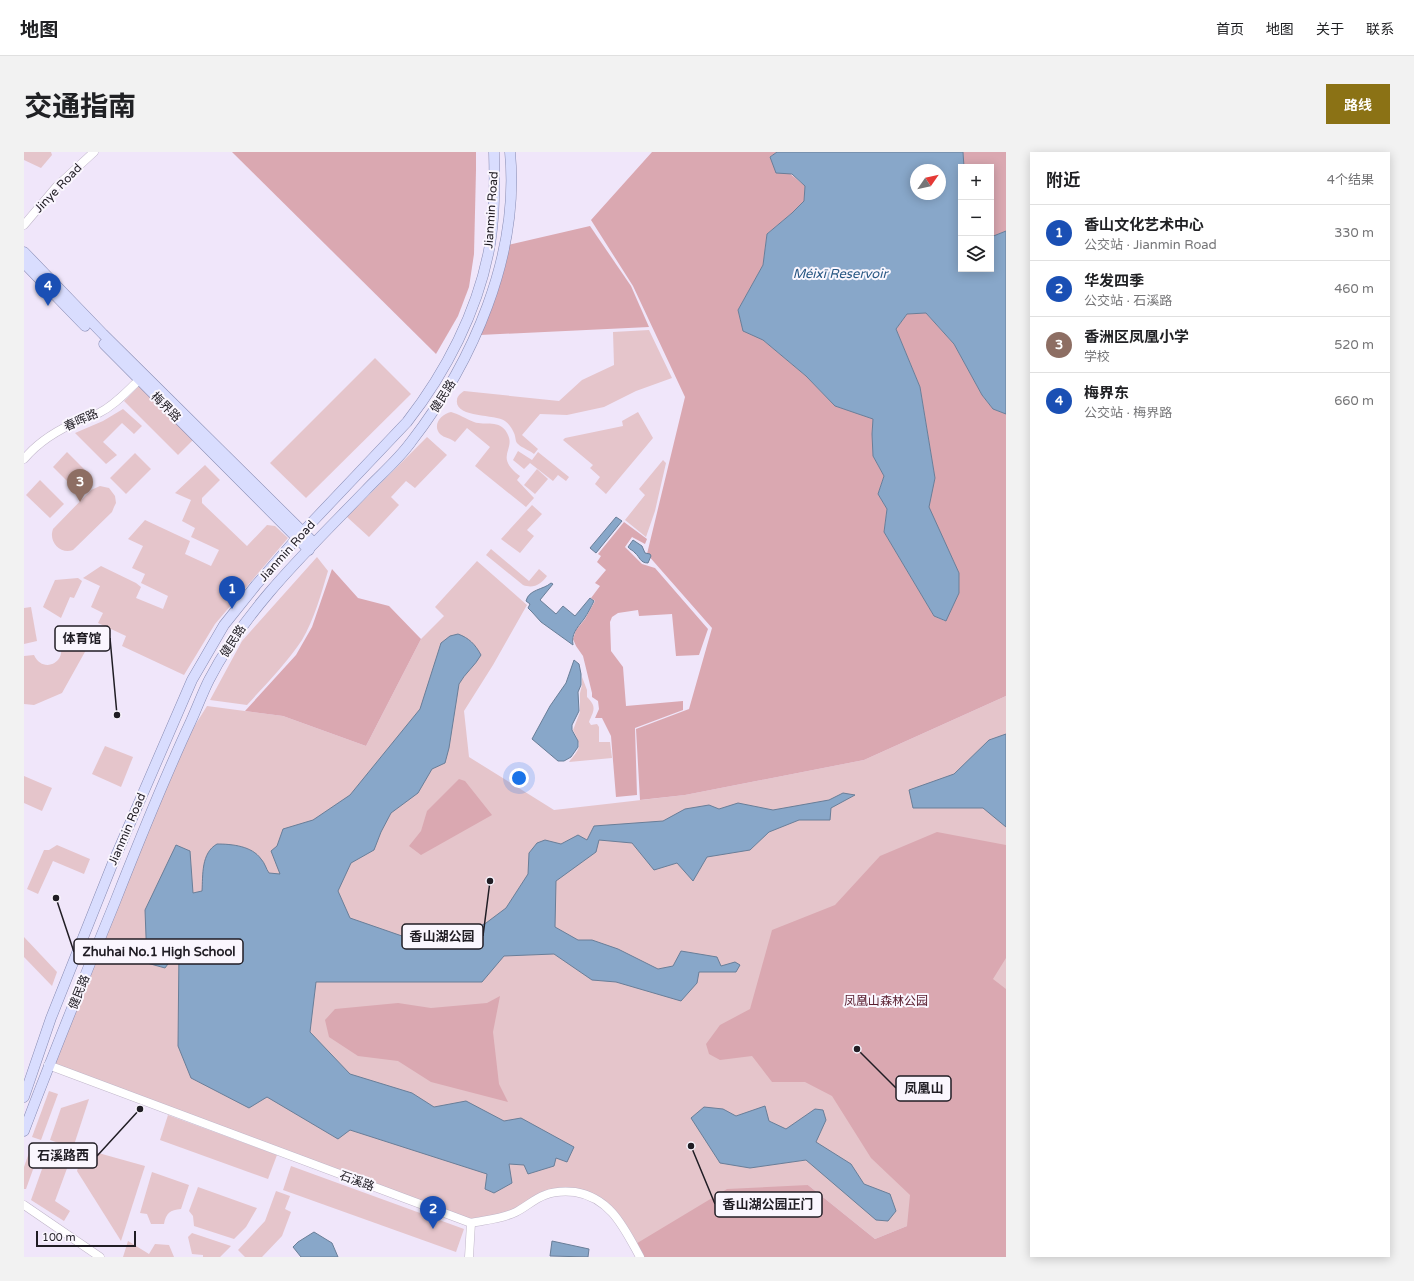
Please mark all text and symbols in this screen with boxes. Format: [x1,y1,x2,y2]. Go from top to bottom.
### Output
text: 地图 [20,19,58,41]
text: 首页 [1216,21,1244,38]
text: 地图 [1266,21,1294,38]
text: 关于 [1316,21,1344,38]
text: 联系 [1366,21,1394,38]
button: 路线 [1326,84,1390,124]
text: 交通指南 [24,90,136,124]
street label: Jinye Road [31,161,85,215]
north arrow [910,164,946,200]
map controls [958,164,994,272]
button: + [958,164,994,200]
text: 附近 [1046,170,1080,191]
street label: Jianmin Road [481,171,501,249]
text: 4个结果 [1327,172,1374,188]
button: − [958,200,994,236]
text: 香山文化艺术中心 [1084,216,1204,234]
text: 1 [1055,225,1063,241]
text: 330 m [1334,225,1374,241]
button: layers [958,236,994,272]
text: 公交站 · Jianmin Road [1084,237,1217,253]
water label: Méixī Reservoir [793,266,889,282]
text: 华发四季 [1084,272,1144,290]
pin: 4 [35,273,61,306]
text: 2 [1055,281,1063,297]
text: 460 m [1334,281,1374,297]
text: 公交站 · 石溪路 [1084,293,1172,309]
text: 香洲区凤凰小学 [1084,328,1189,346]
text: 3 [1055,337,1063,353]
text: 520 m [1334,337,1374,353]
text: 学校 [1084,349,1110,365]
street label: 健民路 [428,377,458,415]
text: 梅界东 [1084,384,1129,402]
street label: 梅界路 [148,389,184,425]
text: 4 [1055,393,1063,409]
text: 660 m [1334,393,1374,409]
text: 公交站 · 梅界路 [1084,405,1172,421]
street label: 春晖路 [62,406,100,434]
pin: 3 [67,469,93,502]
street label: Jianmin Road [256,518,318,584]
pin: 1 [219,576,245,609]
street label: 健民路 [217,622,249,660]
callout: 体育馆 [55,626,110,651]
text: 体育馆 [62,631,102,647]
your location [509,768,529,788]
street label: Jianmin Road [105,791,149,867]
callout: 香山湖公园 [402,924,483,949]
text: 香山湖公园 [409,929,475,945]
callout: Zhuhai No.1 High School [74,939,243,964]
text: Zhuhai No.1 High School [82,944,236,960]
street label: 健民路 [66,973,92,1011]
park label: 凤凰山森林公园 [844,994,928,1008]
callout: 凤凰山 [896,1076,951,1101]
text: 凤凰山 [904,1081,944,1097]
callout: 石溪路西 [29,1143,97,1168]
text: 石溪路西 [37,1148,89,1164]
street label: 石溪路 [338,1168,376,1194]
callout: 香山湖公园正门 [715,1192,822,1217]
pin: 2 [420,1196,446,1229]
text: 香山湖公园正门 [722,1197,814,1213]
scale bar [36,1229,136,1248]
text: 100 m [42,1231,76,1244]

